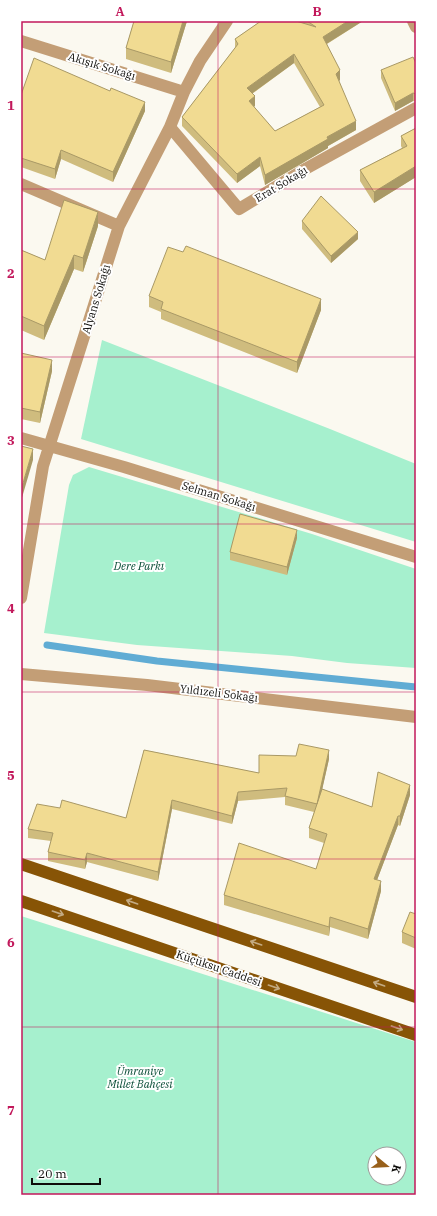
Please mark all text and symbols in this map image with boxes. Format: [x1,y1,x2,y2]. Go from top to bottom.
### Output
text: A [115,3,125,20]
text: B [312,3,322,20]
street label: Akışık Sokağı [67,49,138,83]
text: 1 [7,97,15,114]
street label: Erat Sokağı [252,163,310,205]
street label: Alyans Sokağı [79,262,113,335]
text: 2 [7,265,15,282]
text: 3 [7,432,15,449]
street label: Selman Sokağı [180,478,258,514]
park label: Dere Parkı [113,559,165,573]
text: 4 [7,600,15,617]
street label: Yıldızeli Sokağı [179,681,259,705]
text: 5 [7,767,15,784]
one-way arrow [127,897,139,905]
one-way arrow [52,910,64,918]
text: 6 [7,934,15,951]
one-way arrow [249,939,262,946]
street label: Küçüksu Caddesi [175,947,264,989]
one-way arrow [373,980,386,987]
one-way arrow [267,983,279,991]
one-way arrow [391,1025,403,1033]
park label: Ümraniye Millet Bahçesi [106,1064,173,1091]
text: 7 [7,1102,15,1119]
north arrow [367,1146,407,1186]
scale bar [32,1160,100,1186]
text: K [388,1163,404,1176]
text: 20 m [38,1166,67,1181]

